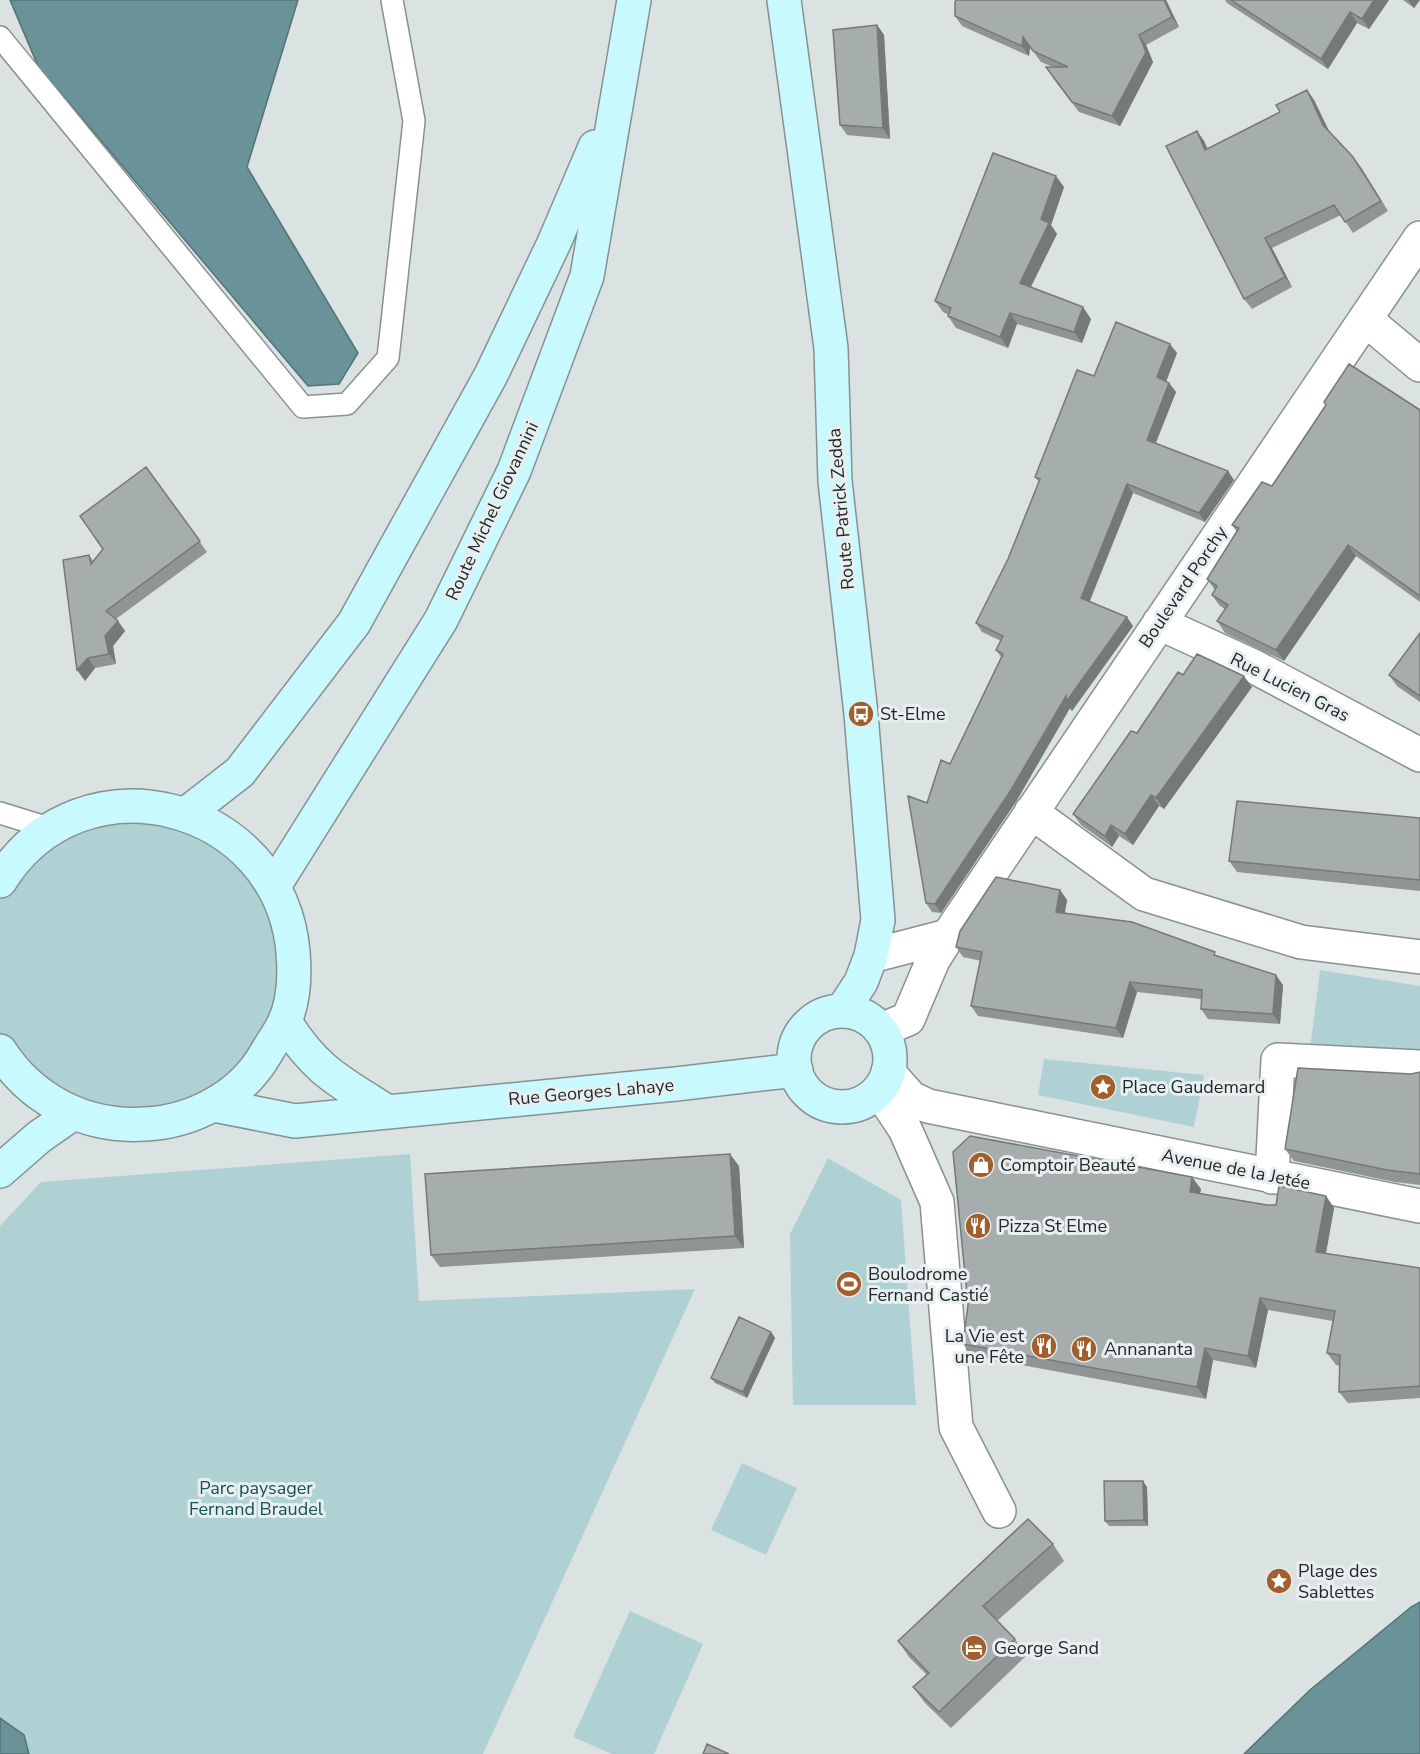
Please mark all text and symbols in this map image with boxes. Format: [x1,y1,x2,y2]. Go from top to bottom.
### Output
street label: Route Michel Giovannini [440,418,544,604]
street label: Route Patrick Zedda [822,427,860,591]
street label: Boulevard Porchy [1133,521,1233,653]
street label: Rue Lucien Gras [1226,647,1354,727]
bus stop icon: St-Elme [846,699,876,729]
place label: St-Elme [880,702,946,726]
place icon: Place Gaudemard [1088,1072,1118,1102]
street label: Rue Georges Lahaye [507,1073,675,1111]
place label: Place Gaudemard [1122,1075,1265,1099]
street label: Avenue de la Jetée [1160,1143,1312,1195]
shop icon: Comptoir Beauté [966,1150,996,1180]
place label: Comptoir Beauté [1000,1153,1136,1177]
restaurant icon: Pizza St Elme [963,1211,993,1241]
place label: Pizza St Elme [998,1214,1107,1238]
place label: Boulodrome Fernand Castié [868,1262,989,1307]
sports icon: Boulodrome Fernand Castié [834,1269,864,1299]
place label: La Vie est une Fête [945,1324,1025,1369]
restaurant icon: La Vie est une Fête [1029,1331,1059,1361]
restaurant icon: Annananta [1069,1334,1099,1364]
place label: Annananta [1104,1337,1193,1361]
park label: Parc paysager Fernand Braudel [189,1476,324,1521]
place label: Plage des Sablettes [1298,1559,1378,1604]
place icon: Plage des Sablettes [1264,1566,1294,1596]
hotel icon: George Sand [959,1633,989,1663]
place label: George Sand [994,1636,1099,1660]

